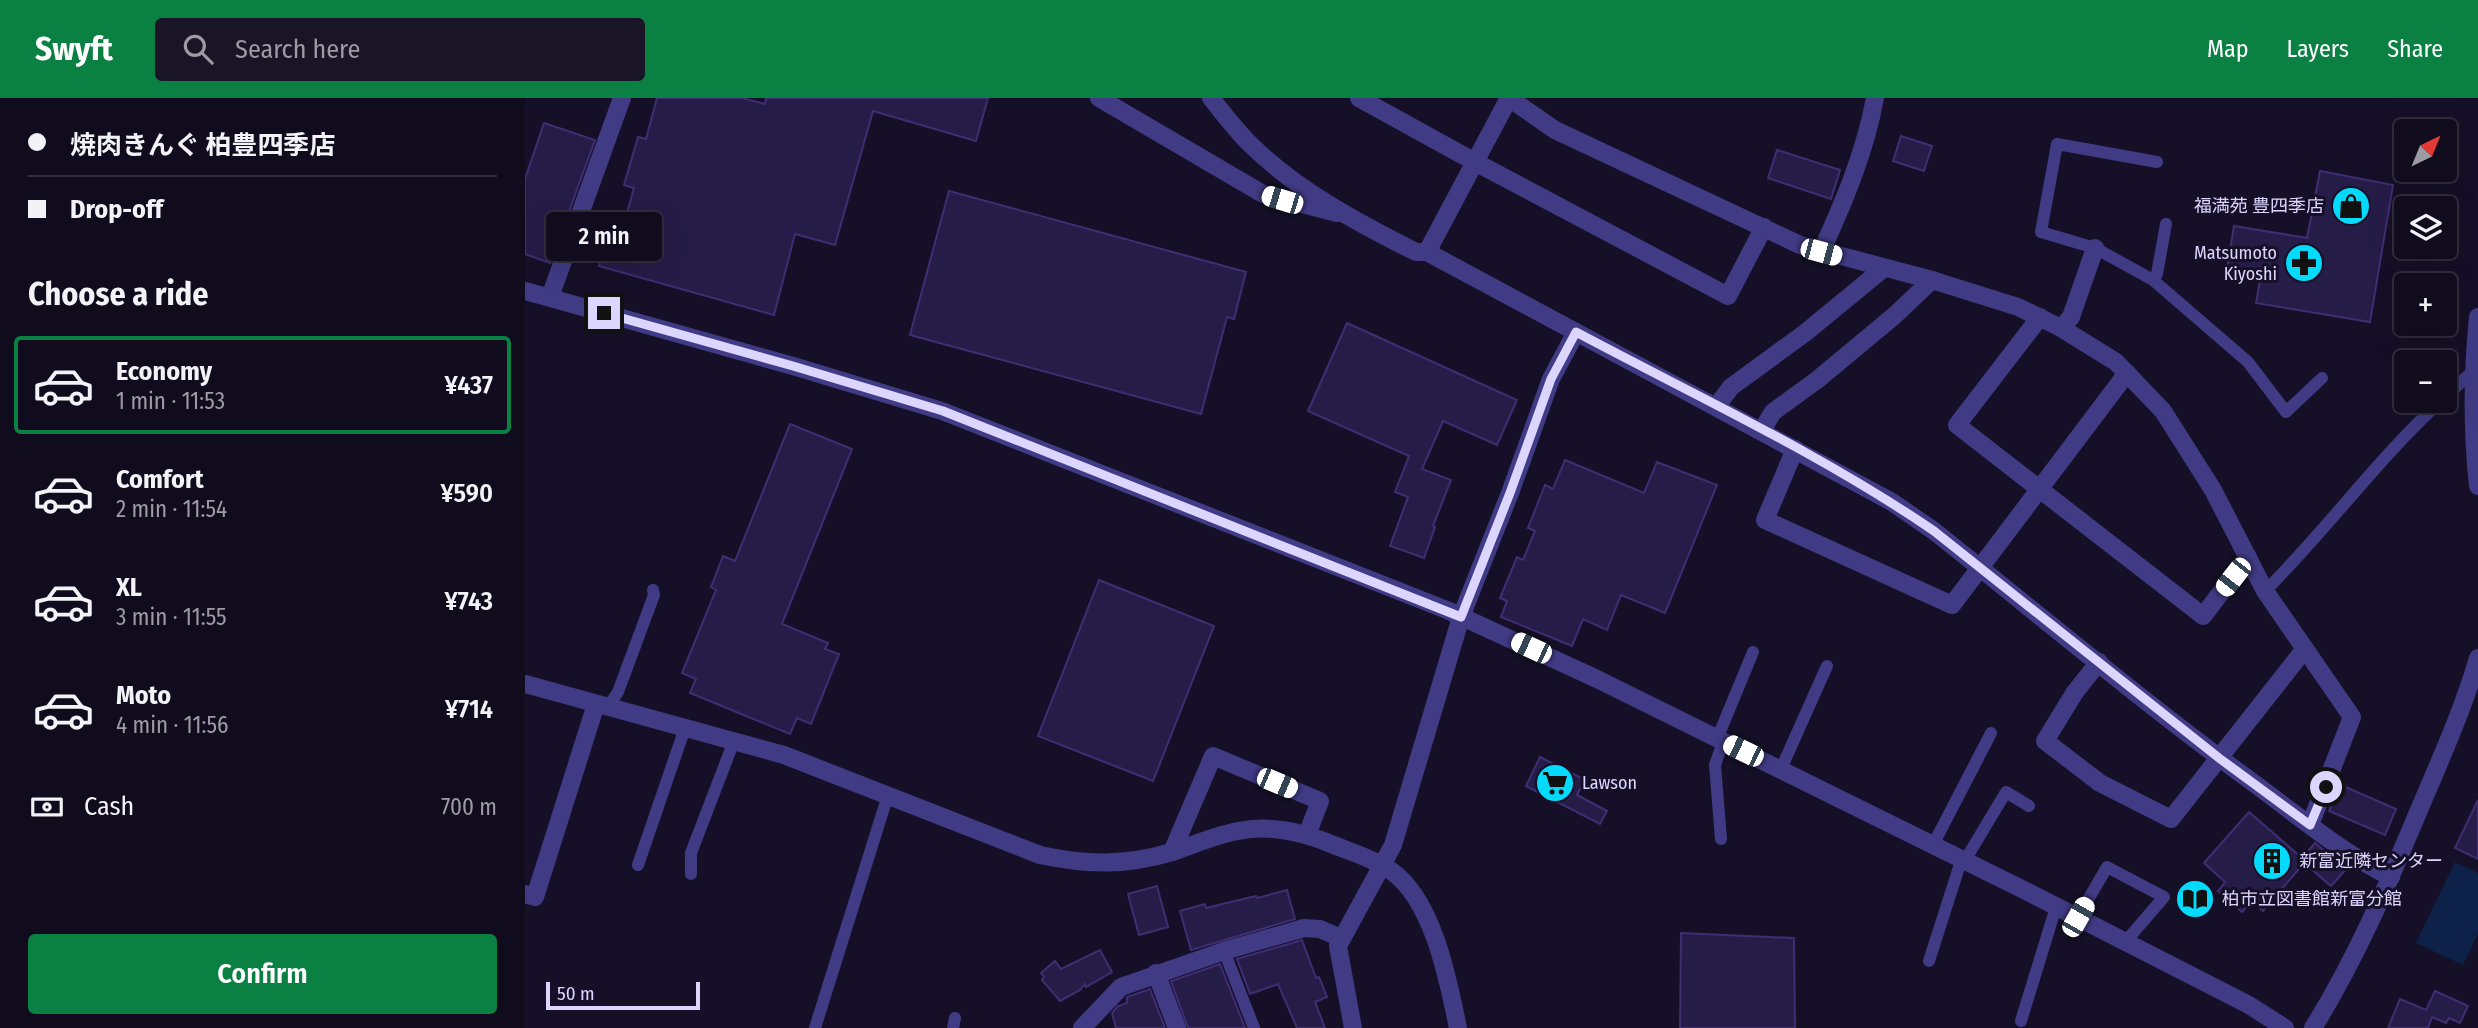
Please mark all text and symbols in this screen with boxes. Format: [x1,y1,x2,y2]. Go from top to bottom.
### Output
search box [155,18,645,81]
text: Swyft [35,29,113,69]
icon: search [179,30,217,68]
text: Search here [235,34,360,65]
text: Map [2207,35,2249,63]
text: Layers [2287,35,2349,63]
text: Share [2387,35,2443,63]
north arrow [2394,119,2457,182]
map controls [2394,119,2457,413]
text: 焼肉きんぐ 柏豊四季店 [70,130,335,161]
car [1259,184,1306,216]
shop icon: 福満苑 豊四季店 [2330,185,2372,227]
text: Drop-off [70,194,163,225]
place label: 福満苑 豊四季店 [2194,195,2324,217]
button: layers [2394,196,2457,259]
callout: 2 min [546,212,662,260]
text: 2 min [578,222,630,250]
car [1798,236,1845,268]
place label: Matsumoto Kiyoshi [2194,242,2277,285]
pharmacy icon: Matsumoto Kiyoshi [2283,242,2325,284]
button: + [2394,273,2457,336]
text: Choose a ride [28,275,209,313]
route end [588,297,620,329]
button: − [2394,350,2457,413]
icon: car [32,354,95,417]
text: Economy [116,356,212,387]
text: ¥437 [444,370,493,401]
text: 1 min · 11:53 [116,387,225,415]
icon: car [32,462,95,525]
text: Comfort [116,464,204,495]
text: ¥590 [441,478,493,509]
text: 2 min · 11:54 [116,495,227,523]
car [2212,554,2255,600]
icon: car [32,570,95,633]
text: XL [116,572,142,603]
text: ¥743 [445,586,493,617]
text: 3 min · 11:55 [116,603,227,631]
car [1508,630,1555,666]
icon: car [32,678,95,741]
text: Moto [116,680,171,711]
text: ¥714 [445,694,493,725]
text: 4 min · 11:56 [116,711,228,739]
car [1720,732,1767,770]
supermarket icon: Lawson [1534,762,1576,804]
car [1254,765,1301,801]
route start [2310,771,2342,803]
place label: Lawson [1582,772,1637,794]
icon: cash [28,788,66,826]
text: Cash [84,791,134,822]
text: 700 m [441,793,497,821]
building icon: 新富近隣センター [2251,840,2293,882]
place label: 新富近隣センター [2299,850,2443,872]
library icon: 柏市立図書館新富分館 [2174,878,2216,920]
place label: 柏市立図書館新富分館 [2222,888,2402,910]
car [2059,894,2098,940]
button: Confirm [28,934,497,1014]
scale bar [546,979,700,1011]
text: 50 m [557,982,595,1005]

